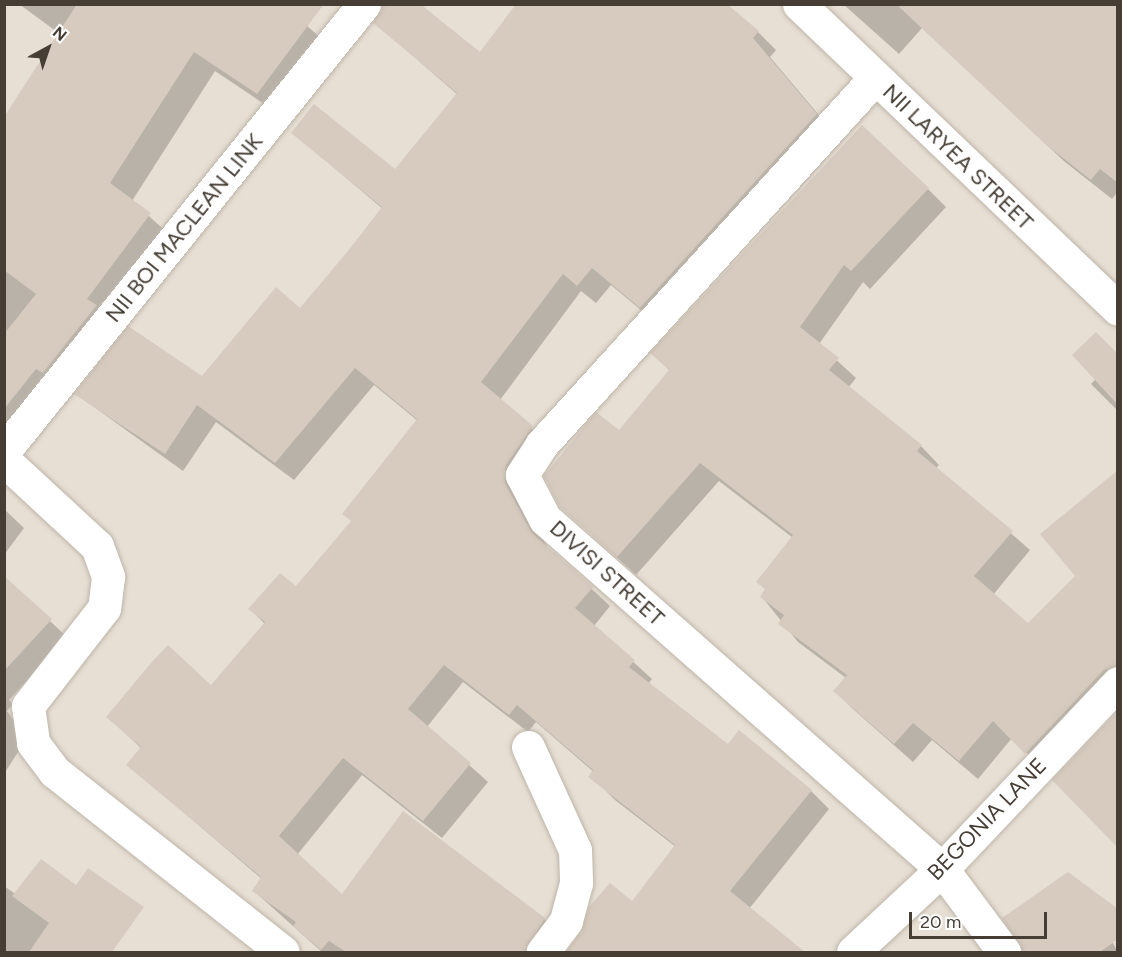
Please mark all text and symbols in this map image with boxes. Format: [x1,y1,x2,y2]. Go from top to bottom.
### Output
north arrow [18,18,78,78]
text: N [49,23,71,45]
street label: NII LARYEA STREET [877,78,1039,236]
street label: NII BOI MACLEAN LINK [100,128,268,328]
street label: DIVISI STREET [544,515,670,631]
street label: BEGONIA LANE [922,752,1052,886]
scale bar [912,900,1050,938]
text: 20 m [920,911,961,933]

